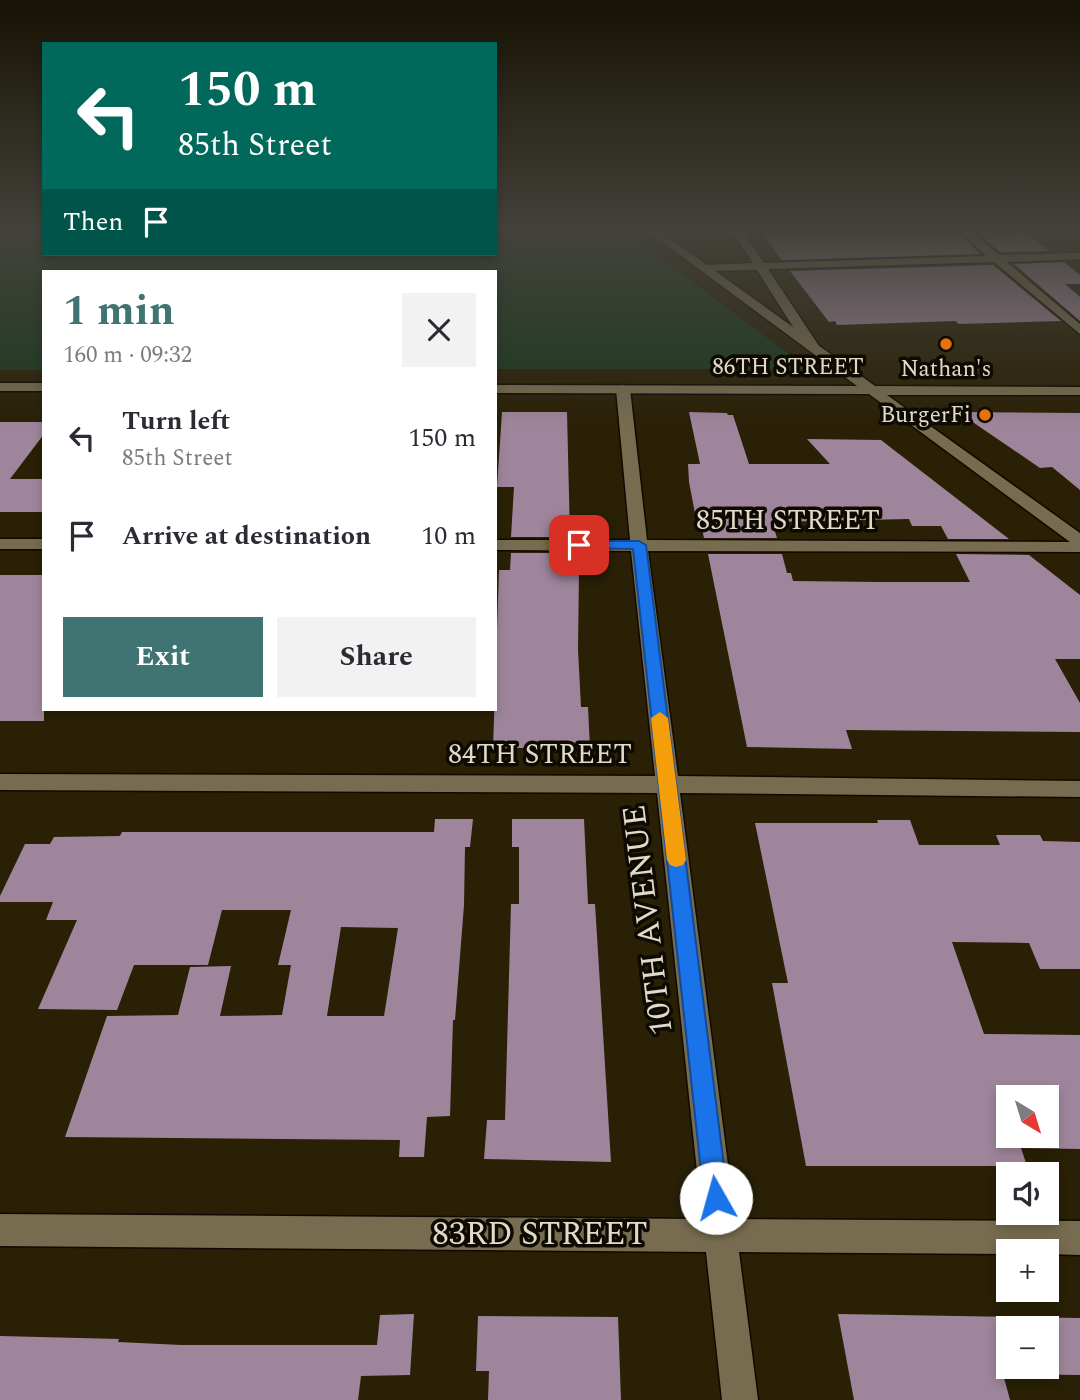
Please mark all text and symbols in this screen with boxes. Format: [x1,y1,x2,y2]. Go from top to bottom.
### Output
text: 150 m [178,53,317,128]
icon: left [63,70,154,161]
text: 85th Street [178,121,332,170]
text: Then [63,202,123,242]
icon: arrive [137,203,175,241]
text: 1 min [63,280,175,343]
button: close [402,293,476,367]
marker: Nathan's [938,336,954,352]
text: 160 m · 09:32 [63,338,192,373]
street label: 86TH STREET [712,350,864,385]
place label: Nathan's [900,352,992,387]
place label: BurgerFi [880,398,971,433]
text: Turn left [122,401,230,441]
marker: BurgerFi [977,407,993,423]
text: 150 m [408,418,476,458]
icon: left [63,419,101,457]
text: 85th Street [122,441,233,476]
street label: 85TH STREET [696,499,880,542]
pin [549,515,609,575]
text: Arrive at destination [122,516,371,556]
text: 10 m [421,516,476,556]
icon: arrive [63,517,101,555]
icon: arrive [560,526,598,564]
button: Exit [63,617,263,697]
button: Share [277,617,476,697]
street label: 84TH STREET [448,733,632,776]
street label: 10TH AVENUE [609,802,687,1038]
north arrow [996,1085,1059,1148]
map controls [996,1085,1059,1379]
position arrow [679,1161,753,1235]
button: sound [996,1162,1059,1225]
street label: 83RD STREET [432,1209,648,1259]
button: + [996,1239,1059,1302]
button: − [996,1316,1059,1379]

